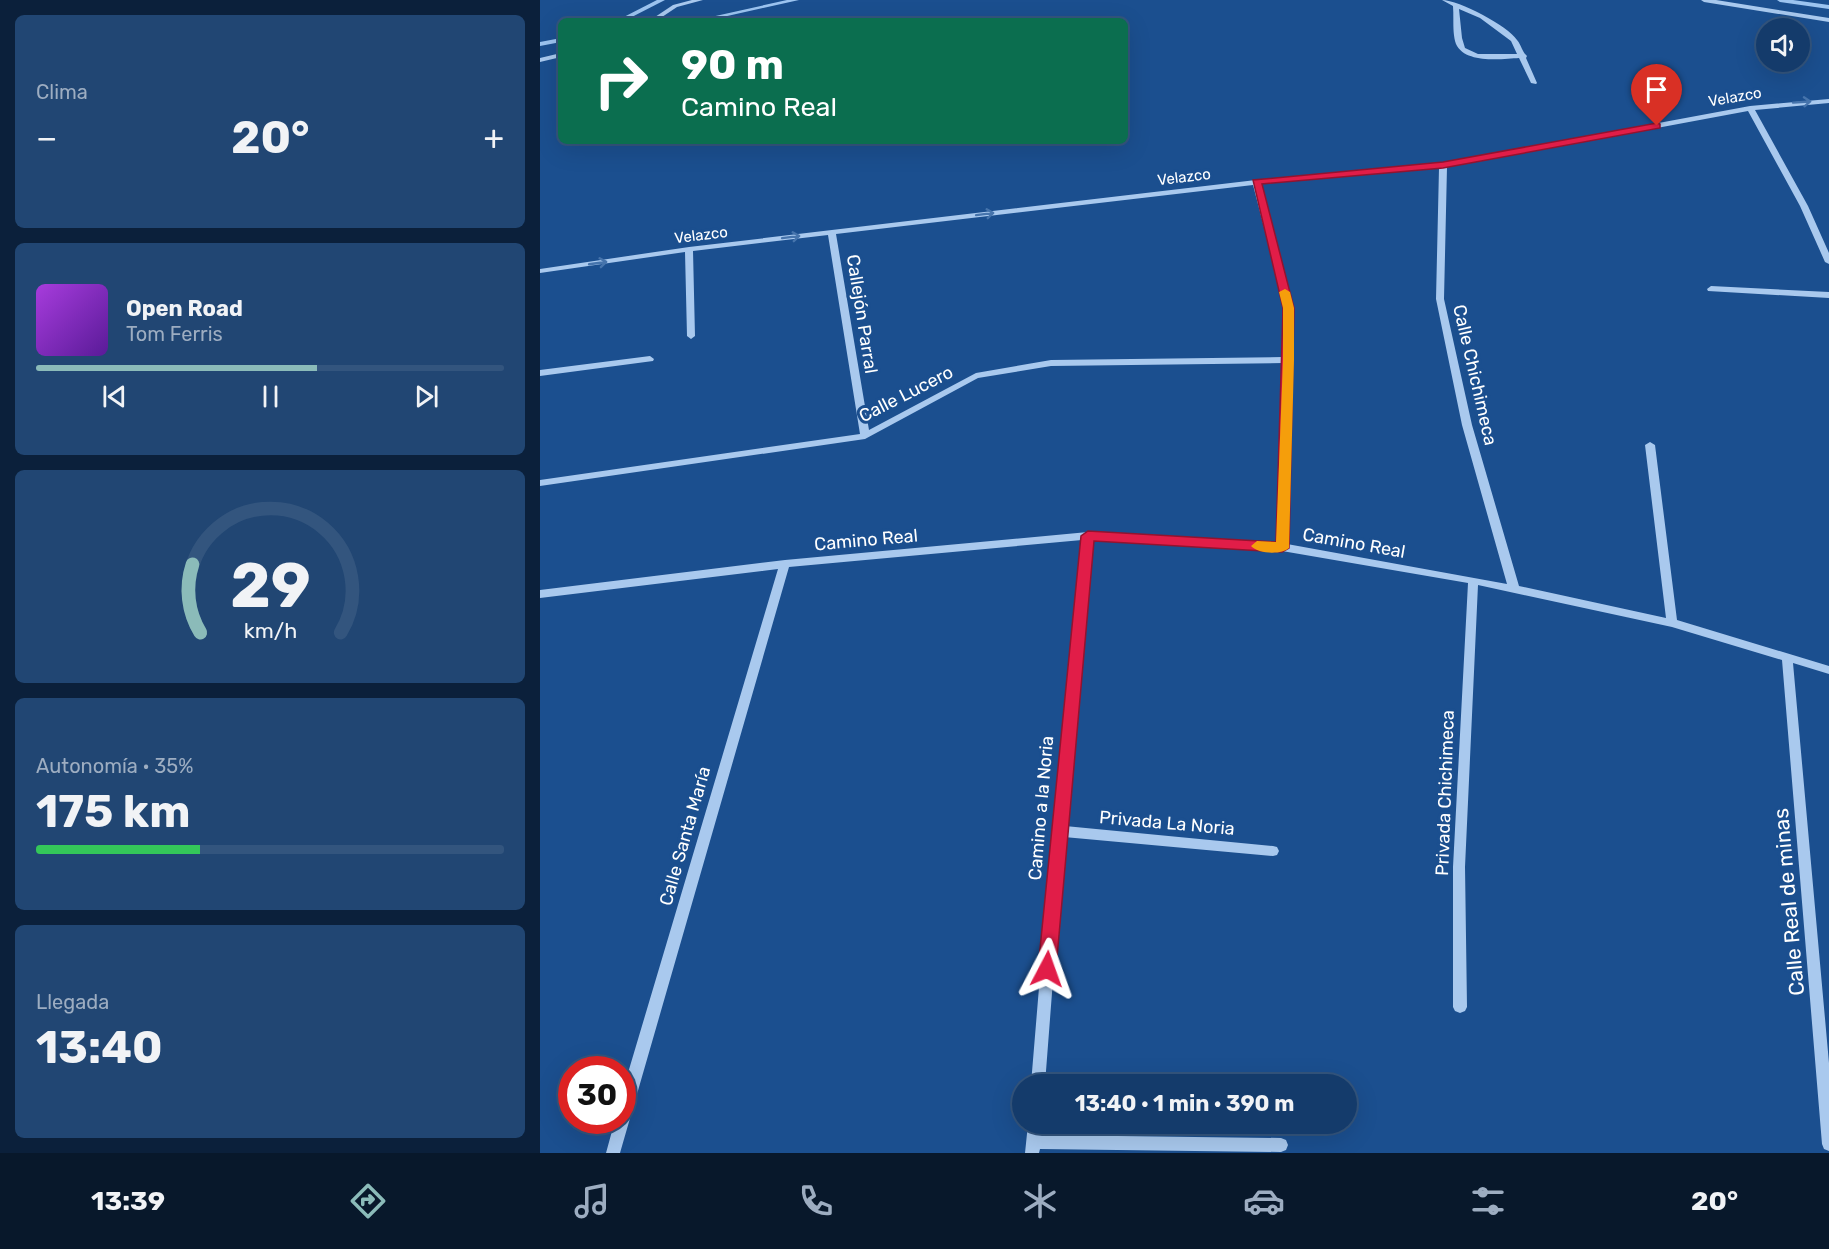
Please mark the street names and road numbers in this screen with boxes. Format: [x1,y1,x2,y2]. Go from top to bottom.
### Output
street label: Velazco [1707,83,1763,111]
street label: Velazco [1156,165,1212,189]
street label: Velazco [673,223,729,247]
street label: Callejón Parral [842,253,882,375]
street label: Calle Chichimeca [1448,303,1502,447]
street label: Calle Lucero [855,361,957,427]
street label: Camino Real [1301,523,1407,563]
street label: Camino Real [813,525,919,555]
street label: Privada Chichimeca [1431,710,1459,876]
street label: Camino a la Noria [1024,735,1058,881]
street label: Calle Santa María [655,764,715,908]
street label: Privada La Noria [1098,806,1236,840]
street label: Calle Real de minas [1768,807,1809,997]

